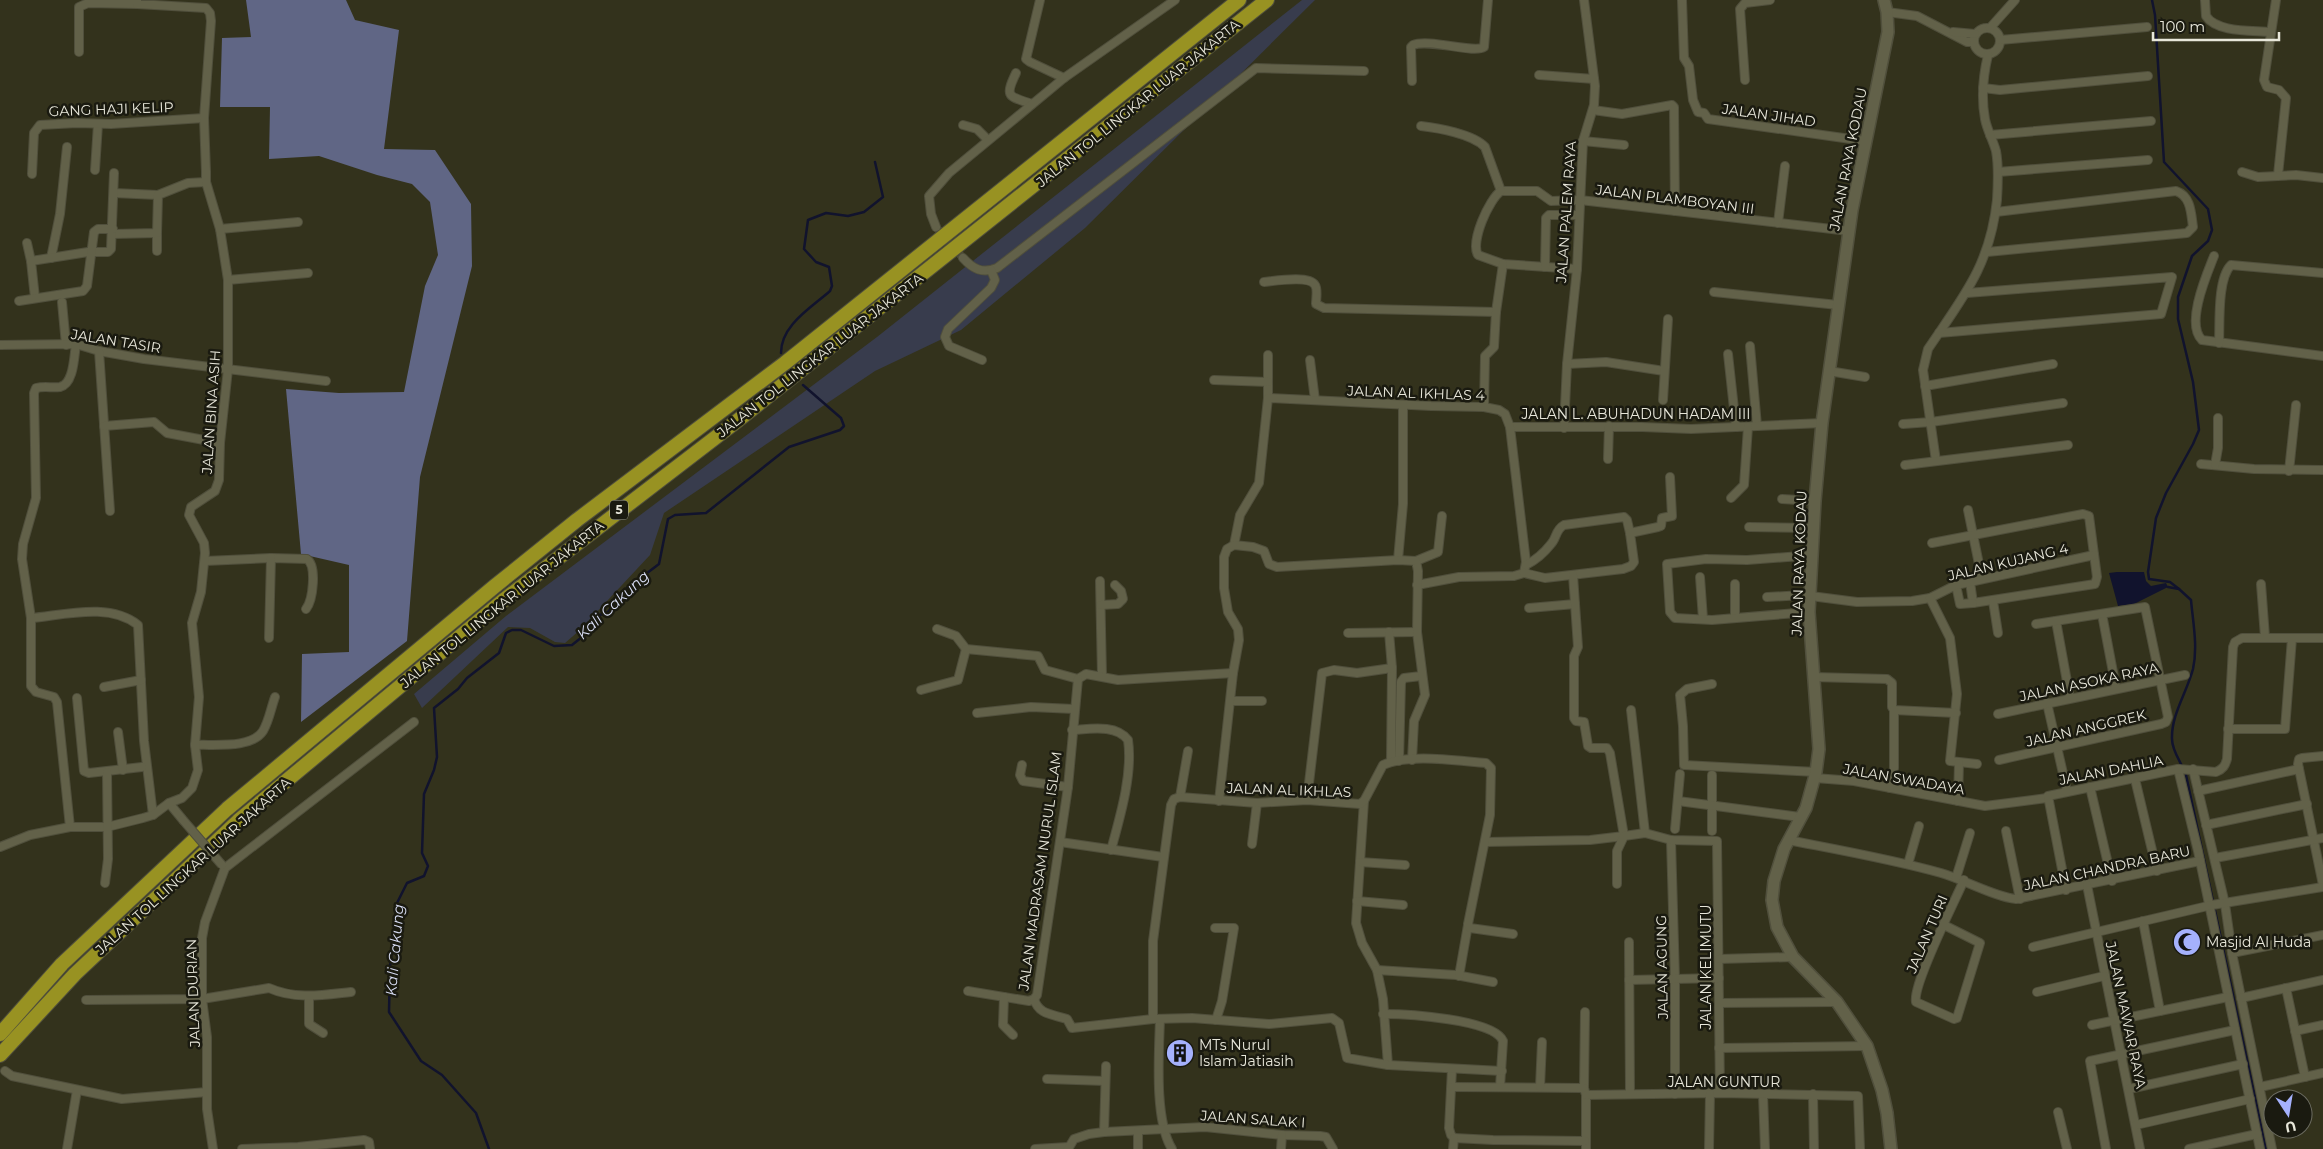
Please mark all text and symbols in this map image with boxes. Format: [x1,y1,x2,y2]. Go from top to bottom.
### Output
scale bar [2153,10,2279,42]
street label: JALAN TOL LINGKAR LUAR JAKARTA [1032,15,1244,191]
text: 100 m [2160,17,2205,36]
street label: JALAN RAYA KODAU [1825,86,1871,233]
street label: GANG HAJI KELIP [48,98,174,120]
street label: JALAN JIHAD [1720,99,1817,130]
street label: JALAN PALEM RAYA [1552,140,1580,284]
street label: JALAN PLAMBOYAN III [1594,180,1755,218]
street label: JALAN TOL LINGKAR LUAR JAKARTA [713,268,927,442]
street label: JALAN TASIR [69,325,162,357]
street label: JALAN BINA ASIH [198,349,224,476]
street label: JALAN AL IKHLAS 4 [1346,382,1486,404]
street label: JALAN L. ABUHADUN HADAM III [1521,405,1750,423]
street label: JALAN RAYA KODAU [1787,490,1811,637]
road number: 5 [610,500,628,520]
street label: JALAN TOL LINGKAR LUAR JAKARTA [396,516,608,692]
street label: JALAN KUJANG 4 [1945,539,2071,585]
water label: Kali Cakung [572,566,653,643]
street label: JALAN ASOKA RAYA [2017,658,2161,706]
street label: JALAN ANGGREK [2023,705,2148,751]
street label: JALAN MADRASAM NURUL ISLAM [1014,750,1066,993]
street label: JALAN DAHLIA [2056,751,2165,789]
street label: JALAN SWADAYA [1841,759,1967,799]
street label: JALAN TOL LINGKAR LUAR JAKARTA [91,773,295,959]
street label: JALAN AL IKHLAS [1225,779,1352,801]
street label: JALAN CHANDRA BARU [2021,842,2192,895]
street label: JALAN TURI [1902,892,1952,977]
water label: Kali Cakung [381,903,408,997]
street label: JALAN KELIMUTU [1697,904,1715,1031]
street label: JALAN AGUNG [1652,915,1672,1020]
mosque icon: Masjid Al Huda [2172,927,2202,957]
place label: Masjid Al Huda [2206,933,2311,951]
street label: JALAN DURIAN [182,938,204,1049]
street label: JALAN MAWAR RAYA [2101,939,2151,1091]
place label: MTs Nurul Islam Jatiasih [1199,1036,1294,1070]
building icon: MTs Nurul Islam Jatiasih [1165,1038,1195,1068]
street label: JALAN GUNTUR [1667,1073,1780,1091]
north arrow [2263,1089,2313,1139]
street label: JALAN SALAK I [1199,1106,1306,1132]
text: U [2283,1117,2298,1137]

